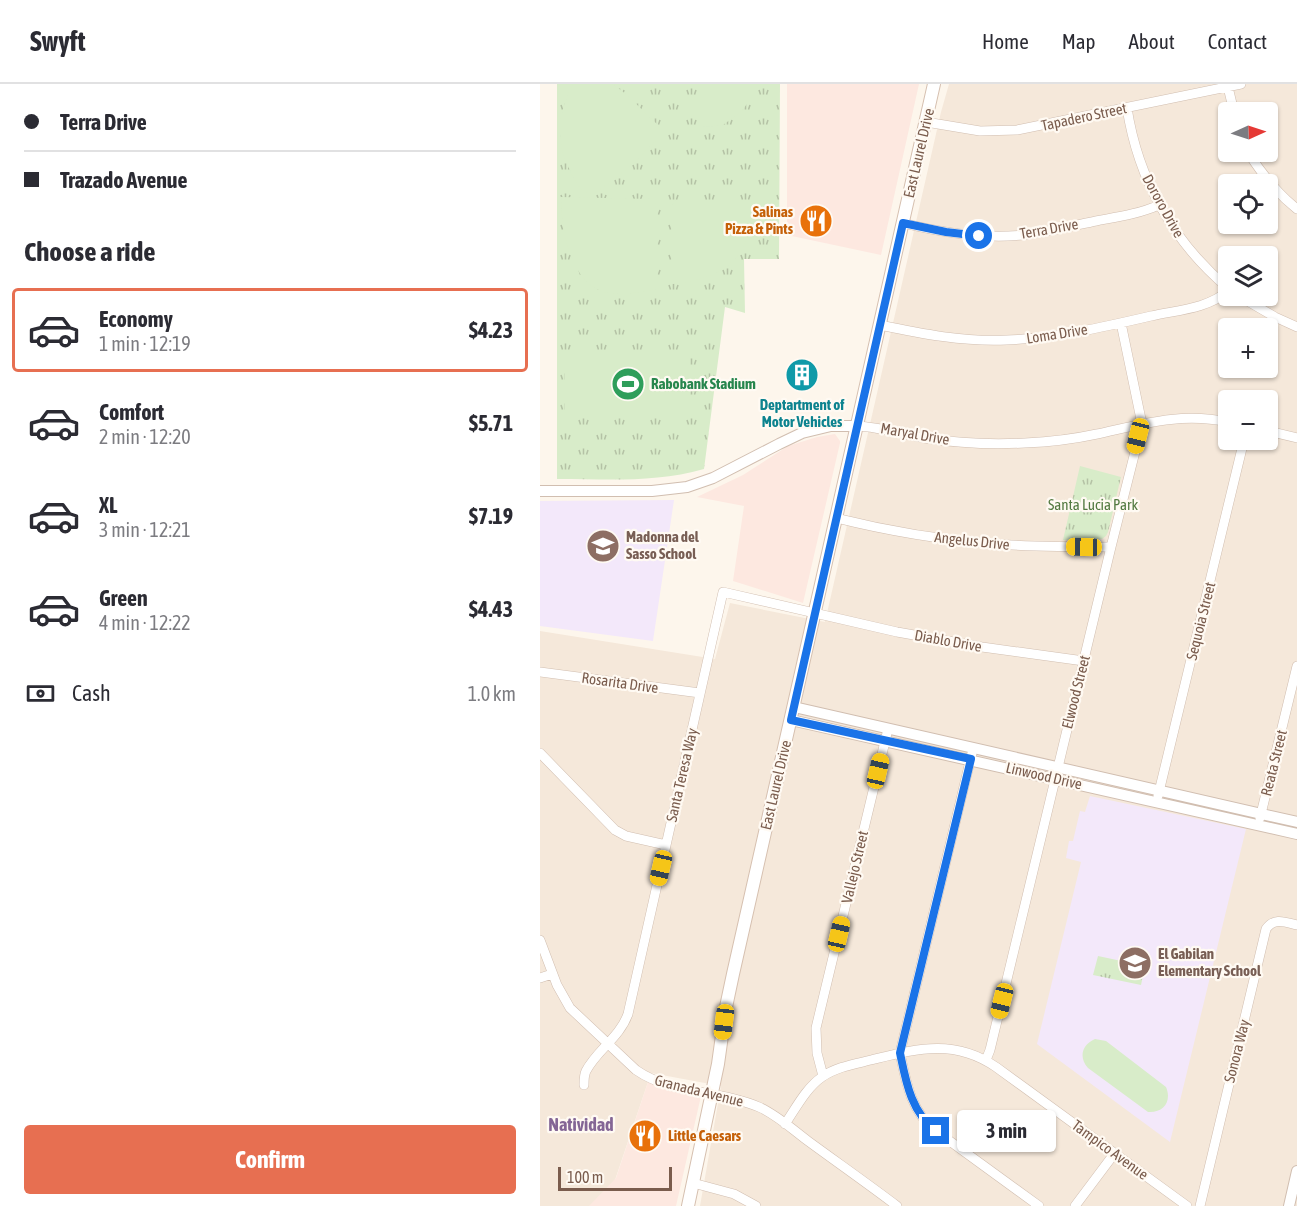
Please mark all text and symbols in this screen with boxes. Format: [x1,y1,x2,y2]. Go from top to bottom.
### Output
text: Swyft [30,25,86,57]
text: Home [982,29,1029,53]
text: Map [1062,29,1096,53]
text: About [1129,29,1175,53]
text: Contact [1208,29,1267,53]
street label: Tapadero Street [1040,99,1128,134]
north arrow [1218,102,1278,162]
map controls [1218,102,1278,450]
street label: East Laurel Drive [900,106,937,199]
text: Terra Drive [60,109,147,135]
text: Trazado Avenue [60,167,187,193]
street label: Dororo Drive [1139,171,1188,240]
button: locate [1218,174,1278,234]
place label: Salinas Pizza & Pints [725,203,794,237]
restaurant icon: Salinas Pizza & Pints [798,203,834,239]
street label: Terra Drive [1018,215,1080,242]
route start [965,222,992,249]
text: Choose a ride [24,236,156,267]
button: layers [1218,246,1278,306]
icon: car [27,303,81,357]
text: Economy [99,306,173,332]
text: $4.23 [469,317,513,343]
button: + [1218,318,1278,378]
street label: Loma Drive [1025,320,1089,347]
text: 1 min · 12:19 [99,332,191,355]
building icon: Deptartment of Motor Vehicles [784,357,820,393]
sports icon: Rabobank Stadium [610,366,646,402]
place label: Rabobank Stadium [651,375,756,392]
button: − [1218,390,1278,450]
icon: car [27,396,81,450]
place label: Deptartment of Motor Vehicles [760,396,845,430]
text: Comfort [99,399,164,425]
text: $5.71 [469,410,513,436]
car [1125,416,1151,456]
street label: Maryal Drive [879,419,951,448]
text: 2 min · 12:20 [99,425,191,448]
icon: car [27,489,81,543]
text: XL [99,492,117,518]
park label: Santa Lucia Park [1048,496,1138,513]
text: $7.19 [469,503,513,529]
text: 3 min · 12:21 [99,518,191,541]
school or university icon: Madonna del Sasso School [585,528,621,564]
place label: Madonna del Sasso School [626,528,700,562]
street label: Angelus Drive [934,528,1011,553]
car [1066,538,1102,556]
street label: Sequoia Street [1183,580,1218,662]
icon: car [27,582,81,636]
text: Green [99,585,148,611]
text: $4.43 [469,596,513,622]
text: 4 min · 12:22 [99,611,191,634]
street label: Diablo Drive [913,626,983,655]
street label: Elwood Street [1058,653,1093,730]
street label: Rosarita Drive [581,669,660,696]
icon: cash [24,677,57,710]
text: Cash [72,680,111,706]
text: 1.0 km [468,682,516,705]
street label: Santa Teresa Way [662,726,701,823]
street label: Reata Street [1257,728,1290,798]
street label: East Laurel Drive [757,738,794,831]
car [865,751,891,791]
street label: Linwood Drive [1004,758,1084,793]
street label: Vallejo Street [838,829,871,905]
car [648,848,674,888]
car [826,914,852,954]
school or university icon: El Gabilan Elementary School [1117,945,1153,981]
place label: El Gabilan Elementary School [1158,945,1262,979]
car [989,981,1015,1021]
car [713,1003,735,1041]
street label: Sonora Way [1220,1018,1253,1084]
street label: Granada Avenue [653,1071,745,1110]
callout: 3 min [957,1110,1056,1152]
district label: Natividad [548,1114,614,1135]
street label: Tampico Avenue [1069,1116,1152,1183]
route end [922,1117,949,1144]
restaurant icon: Little Caesars [627,1118,663,1154]
text: 3 min [986,1119,1027,1142]
button: Confirm [24,1125,516,1194]
place label: Little Caesars [668,1127,742,1144]
scale bar [558,1164,672,1192]
text: 100 m [567,1168,603,1186]

